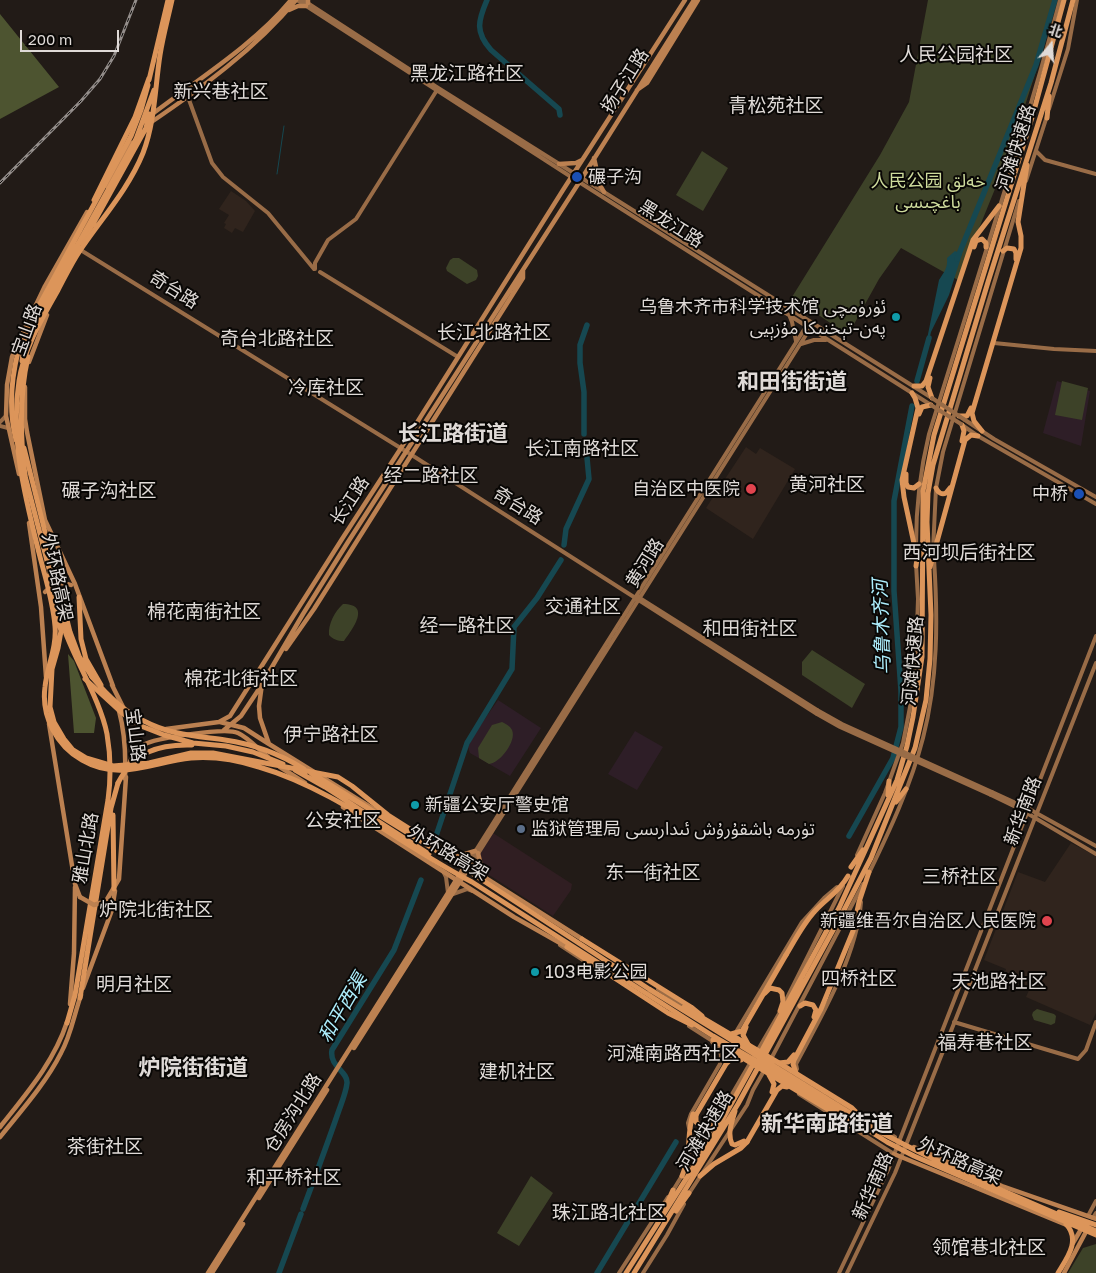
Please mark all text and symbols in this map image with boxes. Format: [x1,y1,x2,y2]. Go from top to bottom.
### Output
scale bar [22,20,121,52]
north arrow [1026,20,1076,70]
text: 北 [1047,20,1065,41]
text: 200 m [28,30,72,48]
district label: 人民公园社区 [899,44,1013,66]
street label: 扬子江路 [597,45,653,117]
district label: 黑龙江路社区 [410,63,524,85]
district label: 新兴巷社区 [174,81,268,103]
district label: 青松苑社区 [729,95,823,117]
street label: 河滩快速路 [992,102,1040,194]
place label: 碾子沟 [588,166,642,188]
marker: 碾子沟 [570,170,584,184]
park label: 人民公园 خەلق باغچىسى [870,170,986,212]
street label: 黑龙江路 [635,196,707,252]
street label: 奇台路 [145,267,203,313]
place label: 乌鲁木齐市科学技术馆 ئۈرۈمچى پەن-تېخنىكا مۇزېيى [639,296,886,338]
street label: 宝山路 [8,301,46,359]
marker: 乌鲁木齐市科学技术馆 ئۈرۈمچى پەن-تېخنىكا مۇزېيى [890,311,902,323]
district label: 长江北路社区 [437,322,551,344]
district label: 奇台北路社区 [220,328,334,350]
district label: 和田街街道 [737,369,847,395]
district label: 冷库社区 [288,377,364,399]
district label: 长江路街道 [398,421,508,447]
district label: 长江南路社区 [525,438,639,460]
district label: 经二路社区 [384,465,478,487]
street label: 长江路 [326,472,374,530]
district label: 黄河社区 [789,474,865,496]
place label: 自治区中医院 [632,478,740,500]
district label: 碾子沟社区 [62,480,156,502]
marker: 自治区中医院 [744,482,758,496]
street label: 奇台路 [489,483,547,529]
place label: 中桥 [1032,483,1068,505]
marker: 中桥 [1072,487,1086,501]
street label: 外环路高架 [37,531,77,623]
street label: 黄河路 [622,534,668,592]
district label: 西河坝后街社区 [903,542,1035,564]
water label: 乌鲁木齐河 [869,579,895,675]
district label: 交通社区 [545,596,621,618]
district label: 棉花南街社区 [147,601,261,623]
district label: 经一路社区 [420,615,514,637]
street label: 河滩快速路 [898,615,928,707]
district label: 和田街社区 [703,618,797,640]
district label: 棉花北街社区 [184,668,298,690]
street label: 宝山路 [121,707,149,763]
district label: 伊宁路社区 [284,724,378,746]
street label: 新华南路 [1000,774,1046,848]
place label: 新疆公安厅警史馆 [425,794,569,816]
marker: 新疆公安厅警史馆 [409,799,421,811]
district label: 公安社区 [305,810,381,832]
street label: 雅山北路 [69,811,103,885]
place label: 监狱管理局 تۈرمە باشقۇرۇش ئىدارىسى [531,818,815,840]
street label: 外环路高架 [404,821,492,885]
marker: 监狱管理局 تۈرمە باشقۇرۇش ئىدارىسى [515,823,527,835]
district label: 东一街社区 [606,862,700,884]
district label: 三桥社区 [922,866,998,888]
district label: 炉院北街社区 [99,899,213,921]
place label: 新疆维吾尔自治区人民医院 [820,910,1036,932]
marker: 新疆维吾尔自治区人民医院 [1040,914,1054,928]
place label: 103电影公园 [545,961,647,983]
marker: 103电影公园 [529,966,541,978]
district label: 四桥社区 [821,968,897,990]
water label: 和平西渠 [314,969,372,1047]
district label: 天池路社区 [952,971,1046,993]
district label: 明月社区 [96,974,172,996]
district label: 福寿巷社区 [938,1032,1032,1054]
district label: 河滩南路西社区 [607,1043,739,1065]
district label: 炉院街街道 [138,1055,248,1081]
district label: 建机社区 [479,1061,555,1083]
street label: 仓房沟北路 [260,1069,326,1157]
street label: 河滩快速路 [673,1087,737,1175]
district label: 新华南路街道 [761,1111,893,1137]
street label: 外环路高架 [914,1133,1006,1189]
district label: 茶街社区 [67,1136,143,1158]
street label: 新华南路 [848,1149,898,1223]
district label: 和平桥社区 [247,1167,341,1189]
district label: 珠江路北社区 [552,1202,666,1224]
district label: 领馆巷北社区 [932,1237,1046,1259]

